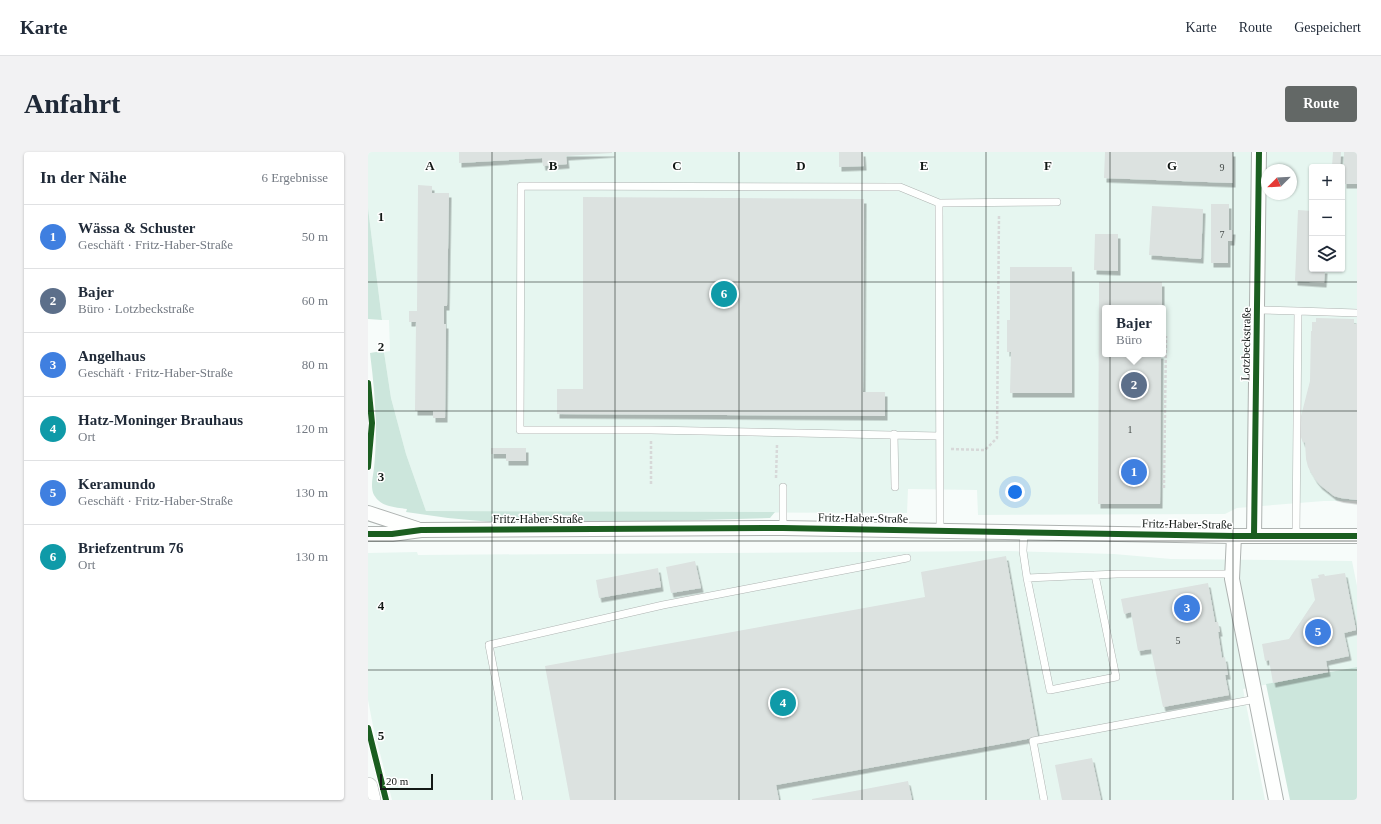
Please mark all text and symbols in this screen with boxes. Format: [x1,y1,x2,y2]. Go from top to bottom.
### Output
text: Karte [20,17,67,38]
text: Karte [1186,20,1217,35]
text: Route [1239,20,1272,35]
text: Gespeichert [1294,20,1361,35]
button: Route [1285,86,1357,122]
text: Anfahrt [24,88,120,119]
text: A [425,158,435,173]
text: B [549,158,558,173]
text: C [672,158,682,173]
text: D [796,158,806,173]
text: E [920,158,928,173]
text: F [1044,158,1052,173]
text: G [1167,158,1177,173]
house number: 9 [1220,162,1225,173]
north arrow [1261,164,1297,200]
map controls [1309,164,1345,272]
button: + [1309,164,1345,200]
text: In der Nähe [40,168,127,187]
text: 6 Ergebnisse [261,170,328,185]
button: − [1309,200,1345,236]
text: 1 [378,209,384,224]
text: Wässa & Schuster [78,220,196,236]
text: 1 [50,229,56,244]
text: 50 m [302,229,328,244]
house number: 7 [1220,229,1225,240]
button: layers [1309,236,1345,272]
text: Geschäft · Fritz-Haber-Straße [78,237,233,252]
pin: 6 [711,279,737,309]
text: Bajer [78,284,114,300]
text: 2 [50,293,56,308]
text: 60 m [302,293,328,308]
text: Büro · Lotzbeckstraße [78,301,194,316]
popup [1102,305,1166,357]
street label: Lotzbeckstraße [1238,307,1254,381]
text: Bajer [1116,315,1152,331]
text: Büro [1116,332,1142,347]
text: 2 [378,339,384,354]
text: Angelhaus [78,348,146,364]
text: 3 [50,357,56,372]
text: 80 m [302,357,328,372]
text: Geschäft · Fritz-Haber-Straße [78,365,233,380]
pin: 2 [1121,370,1147,400]
text: Hatz-Moninger Brauhaus [78,412,243,428]
text: 4 [50,421,56,436]
text: 120 m [295,421,328,436]
house number: 1 [1128,424,1133,435]
text: Ort [78,429,95,444]
pin: 1 [1121,457,1147,487]
text: 3 [378,469,385,484]
text: Keramundo [78,476,156,492]
your location [1005,482,1025,502]
text: 5 [50,485,56,500]
text: 130 m [295,485,328,500]
text: Geschäft · Fritz-Haber-Straße [78,493,233,508]
street label: Fritz-Haber-Straße [818,510,908,526]
street label: Fritz-Haber-Straße [493,512,583,526]
street label: Fritz-Haber-Straße [1142,516,1232,532]
text: Briefzentrum 76 [78,540,183,556]
text: 6 [50,549,56,564]
text: 130 m [295,549,328,564]
text: Ort [78,557,95,572]
pin: 3 [1174,593,1200,623]
text: 4 [378,598,385,613]
pin: 5 [1305,617,1331,647]
house number: 5 [1176,635,1181,646]
pin: 4 [770,688,796,718]
text: 5 [378,728,385,743]
scale bar [380,772,433,791]
text: 20 m [386,775,408,787]

